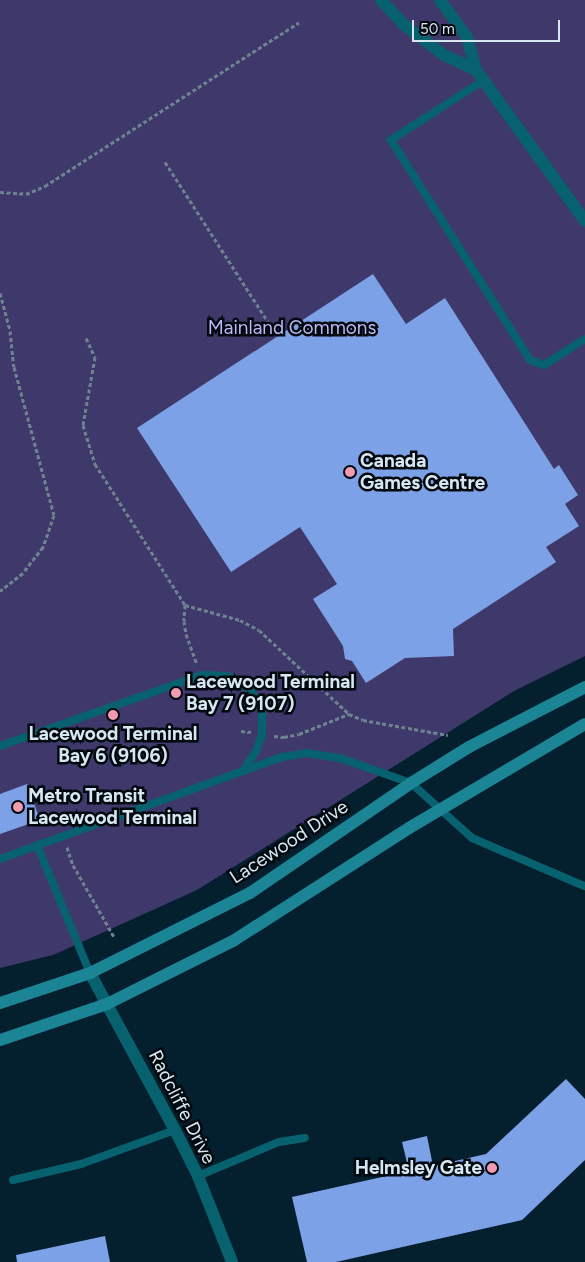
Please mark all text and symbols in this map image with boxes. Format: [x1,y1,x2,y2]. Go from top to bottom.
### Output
scale bar [415,10,562,42]
text: 50 m [420,20,455,38]
park label: Mainland Commons [208,317,376,339]
place label: Canada Games Centre [360,450,485,494]
marker: Canada Games Centre [344,466,356,478]
place label: Lacewood Terminal Bay 7 (9107) [186,671,355,715]
marker: Lacewood Terminal Bay 7 (9107) [170,687,182,699]
marker: Lacewood Terminal Bay 6 (9106) [107,709,119,721]
place label: Lacewood Terminal Bay 6 (9106) [29,723,197,767]
place label: Metro Transit Lacewood Terminal [28,785,197,829]
street label: Lacewood Drive [226,795,352,889]
marker: Metro Transit Lacewood Terminal [12,801,24,813]
street label: Radcliffe Drive [144,1046,220,1168]
place label: Helmsley Gate [355,1157,482,1179]
marker: Helmsley Gate [486,1162,498,1174]

